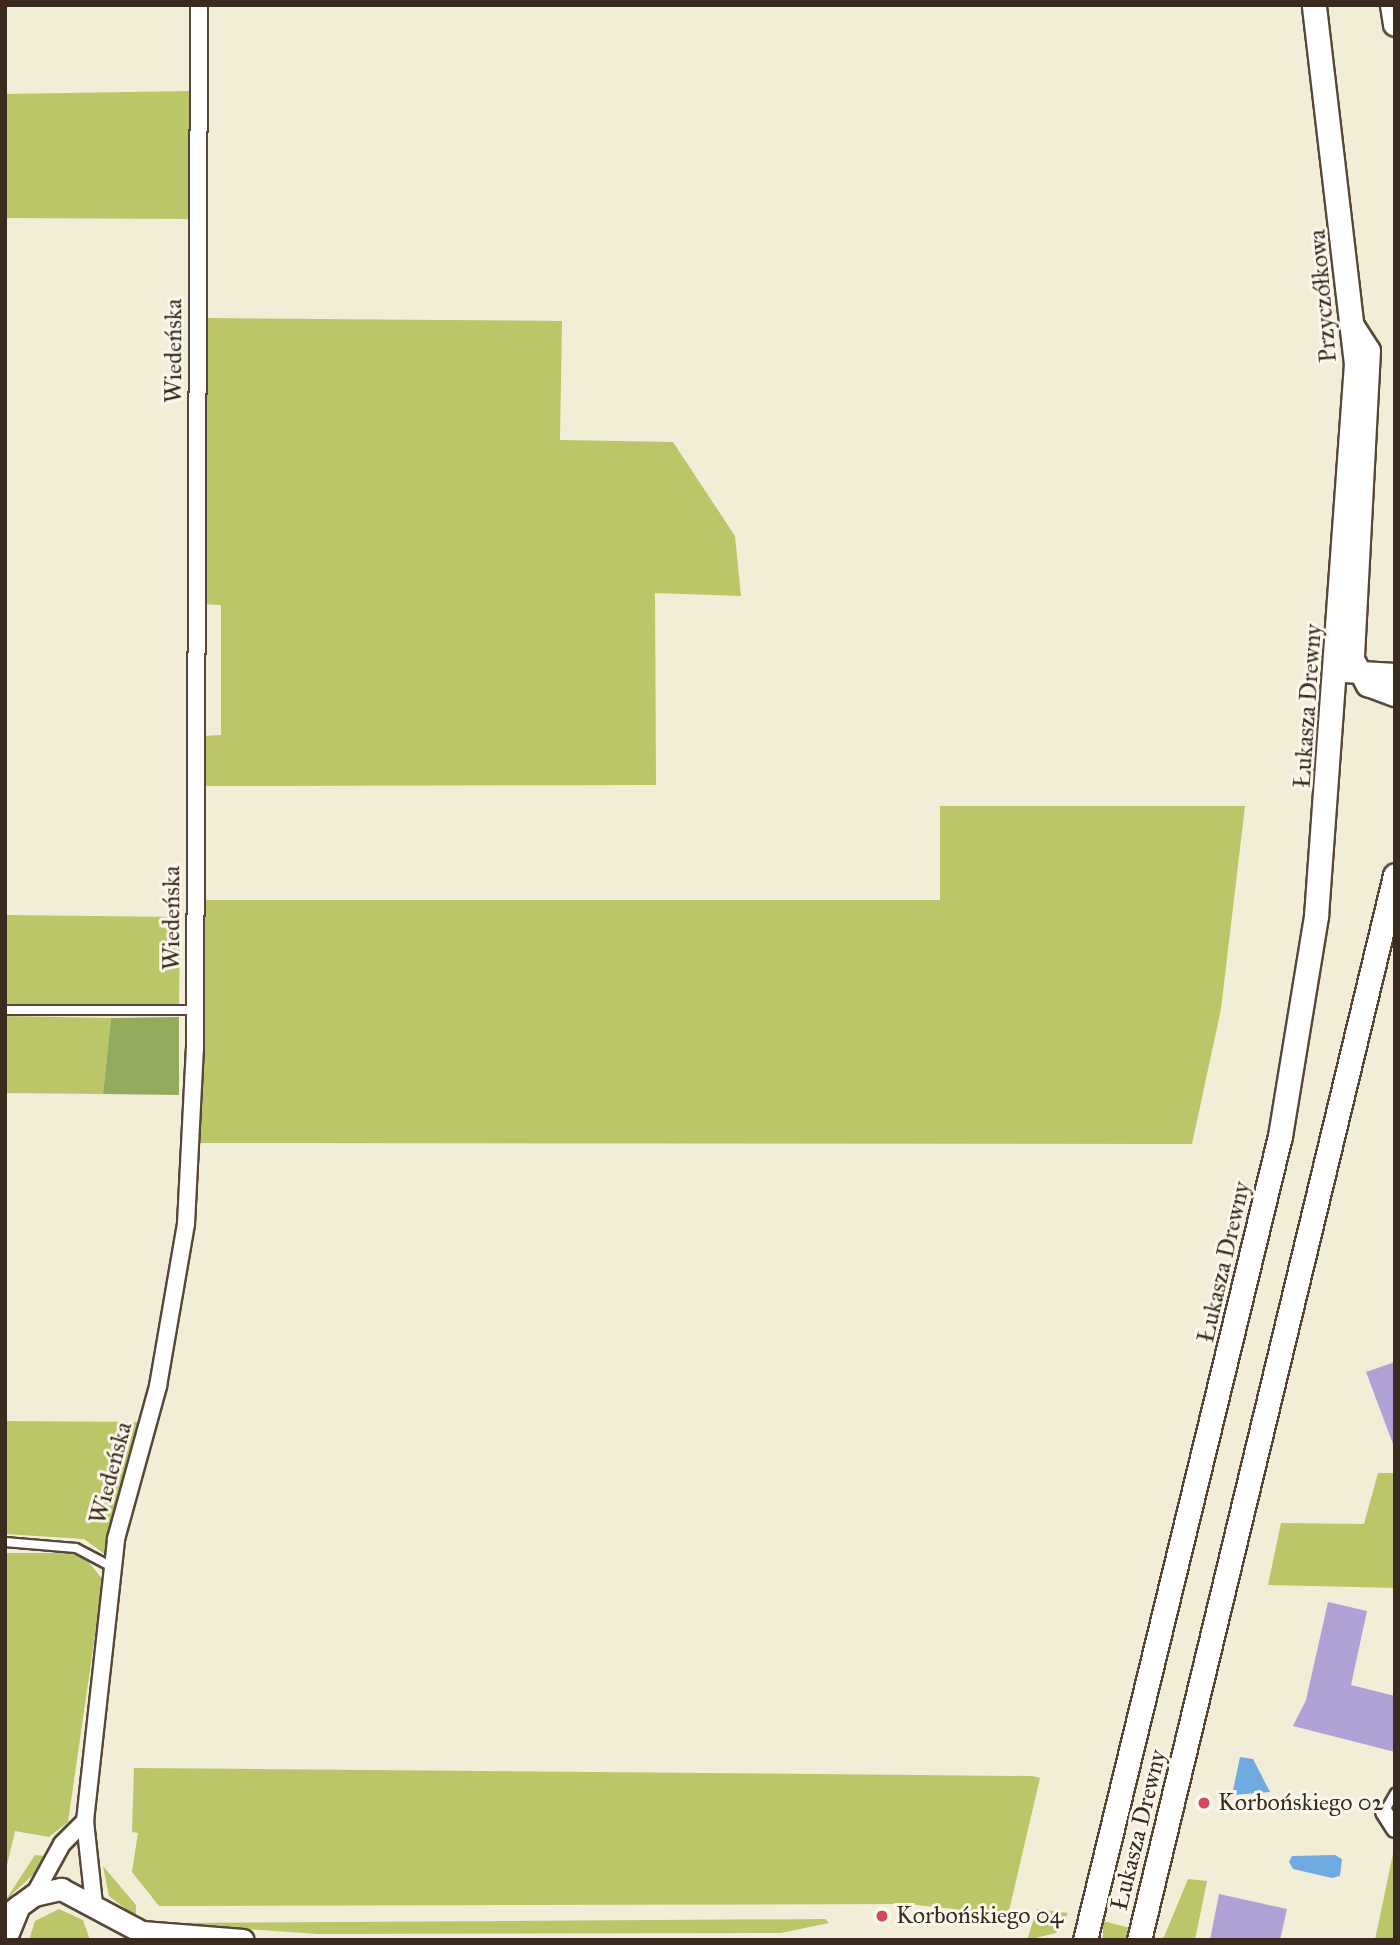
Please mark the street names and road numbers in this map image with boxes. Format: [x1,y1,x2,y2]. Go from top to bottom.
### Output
street label: Przyczółkowa [1303,228,1343,364]
street label: Wiedeńska [160,299,188,403]
street label: Łukasza Drewny [1288,623,1328,789]
street label: Wiedeńska [158,866,186,970]
street label: Łukasza Drewny [1191,1179,1257,1345]
street label: Wiedeńska [84,1419,138,1527]
street label: Łukasza Drewny [1105,1747,1173,1913]

